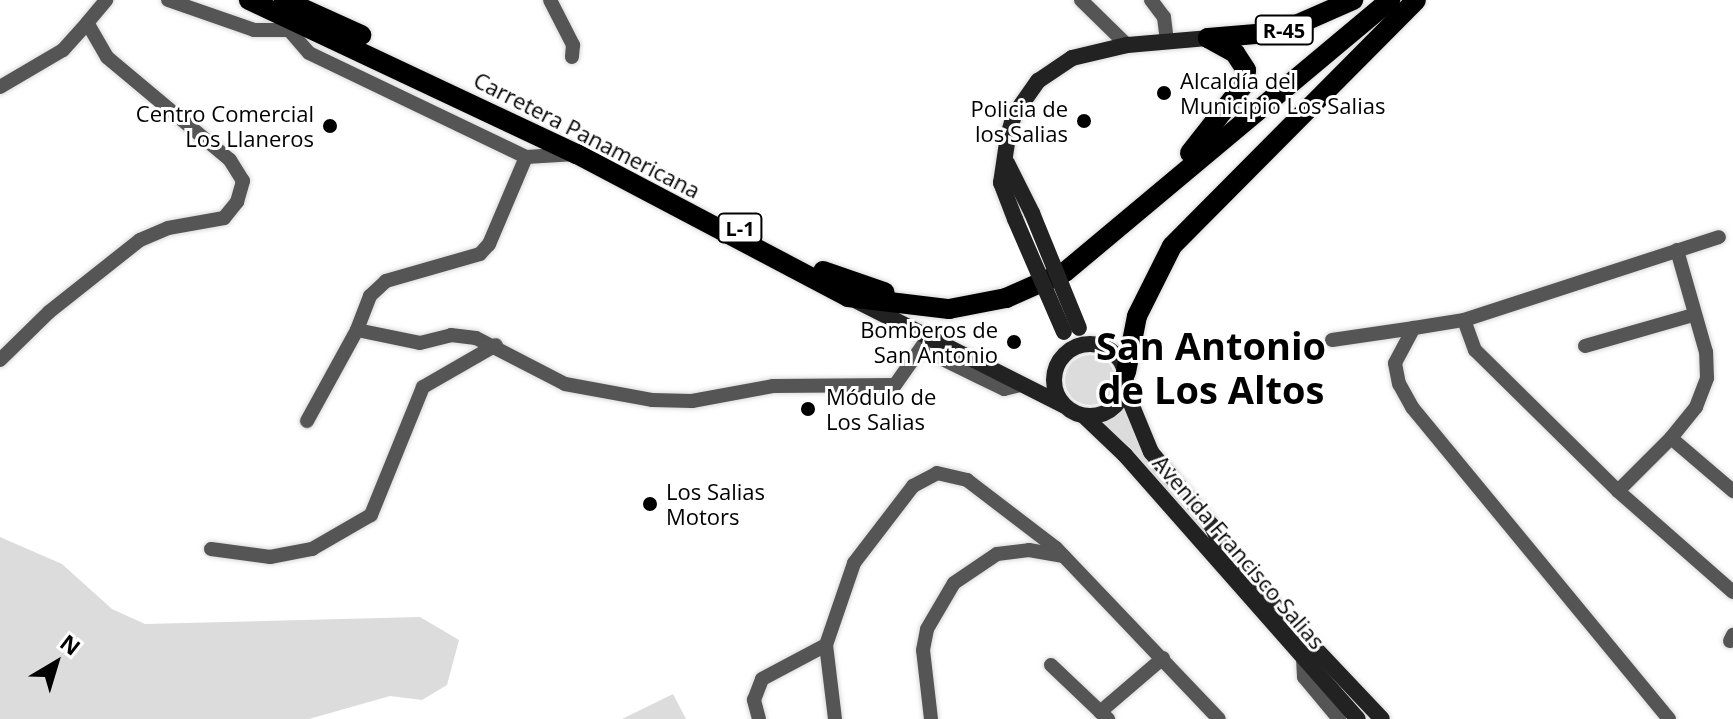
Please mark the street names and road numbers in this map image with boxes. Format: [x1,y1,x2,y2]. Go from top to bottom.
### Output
road number: R-45 [1254,14,1314,46]
street label: Carretera Panamericana [469,66,705,204]
road number: L-1 [716,212,764,244]
street label: Avenida Francisco Salias [1148,450,1330,654]

